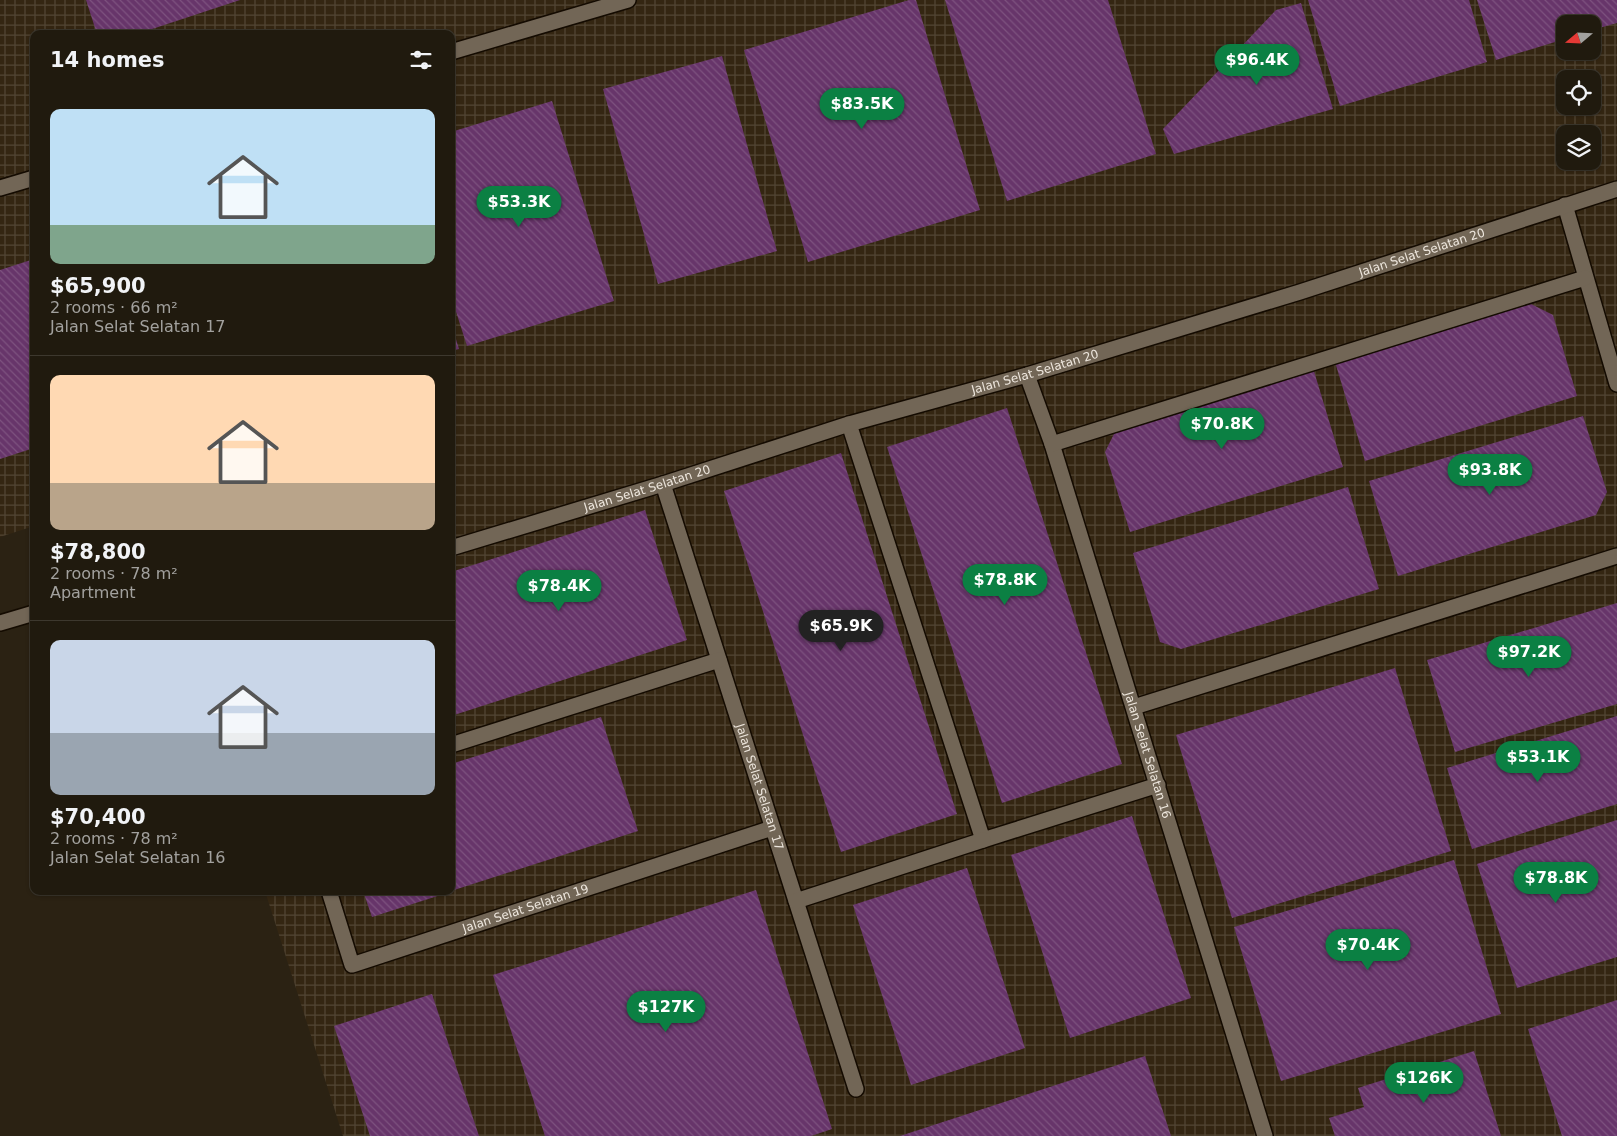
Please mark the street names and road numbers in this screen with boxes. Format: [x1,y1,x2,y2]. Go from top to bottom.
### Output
street label: Jalan Selat Selatan 20 [1356,225,1487,280]
street label: Jalan Selat Selatan 20 [969,347,1100,397]
street label: Jalan Selat Selatan 20 [581,462,712,515]
street label: Jalan Selat Selatan 16 [1121,689,1174,820]
street label: Jalan Selat Selatan 17 [733,721,786,852]
street label: Jalan Selat Selatan 19 [460,881,590,936]

